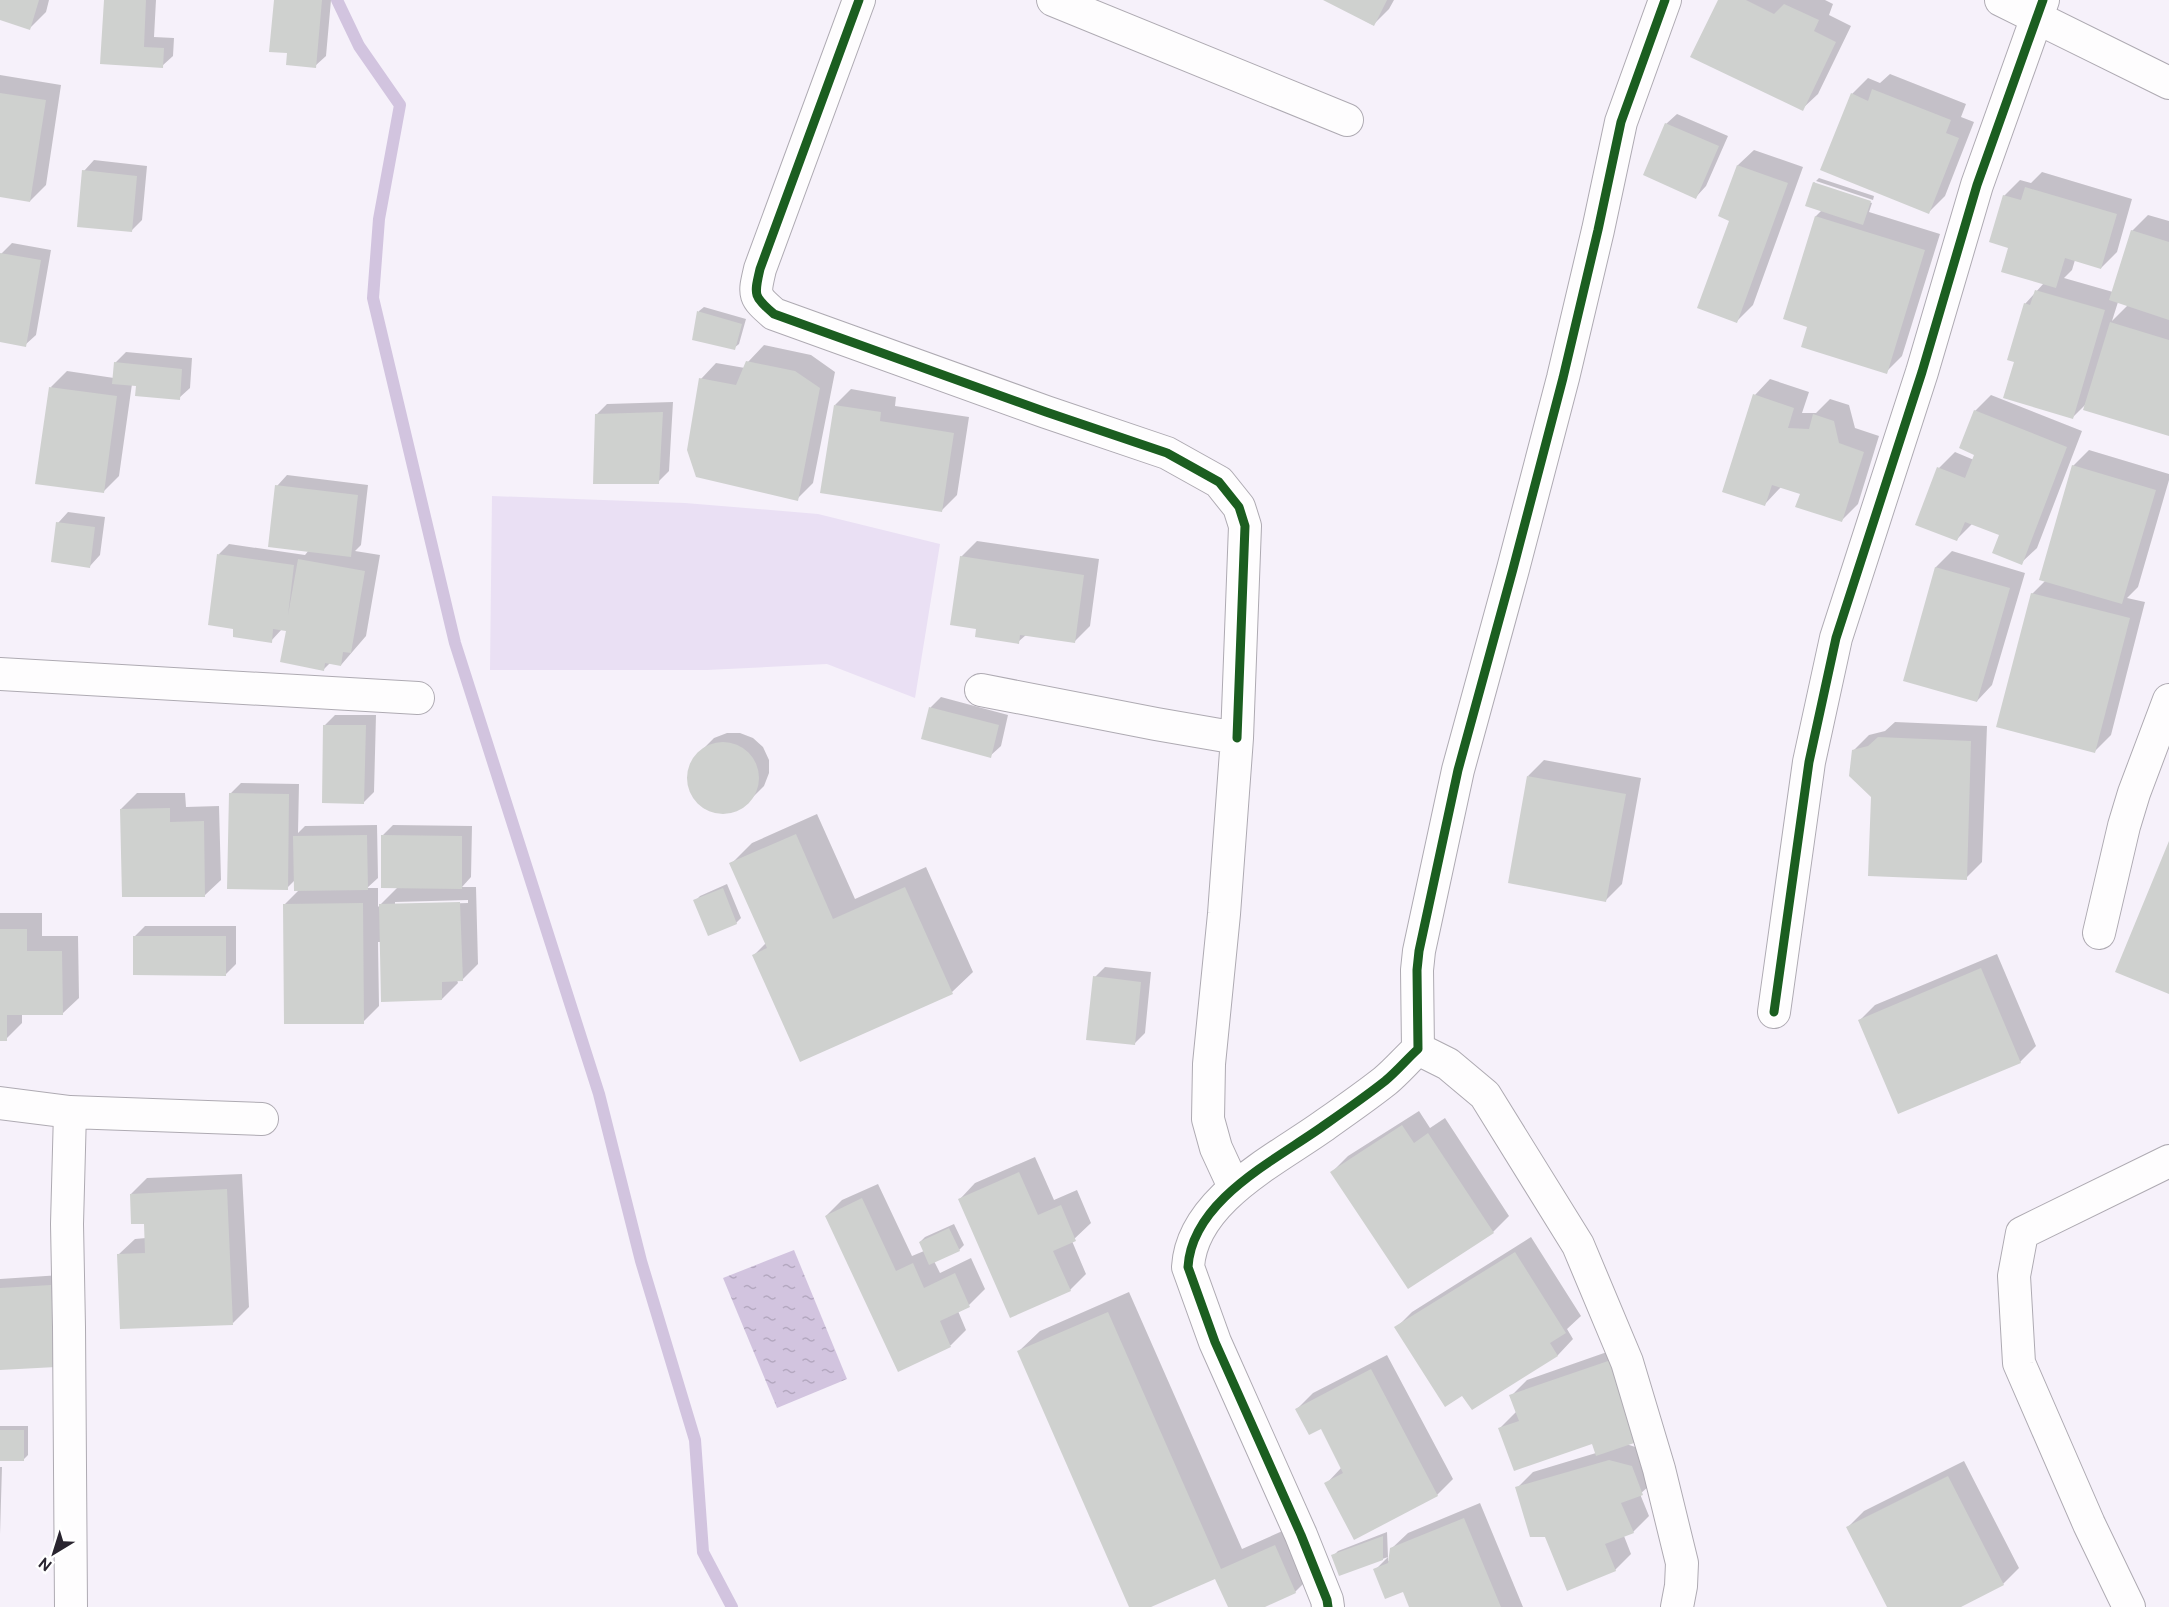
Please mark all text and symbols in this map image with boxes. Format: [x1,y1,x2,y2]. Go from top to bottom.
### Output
north arrow [24,1523,84,1583]
text: N [35,1553,55,1575]

